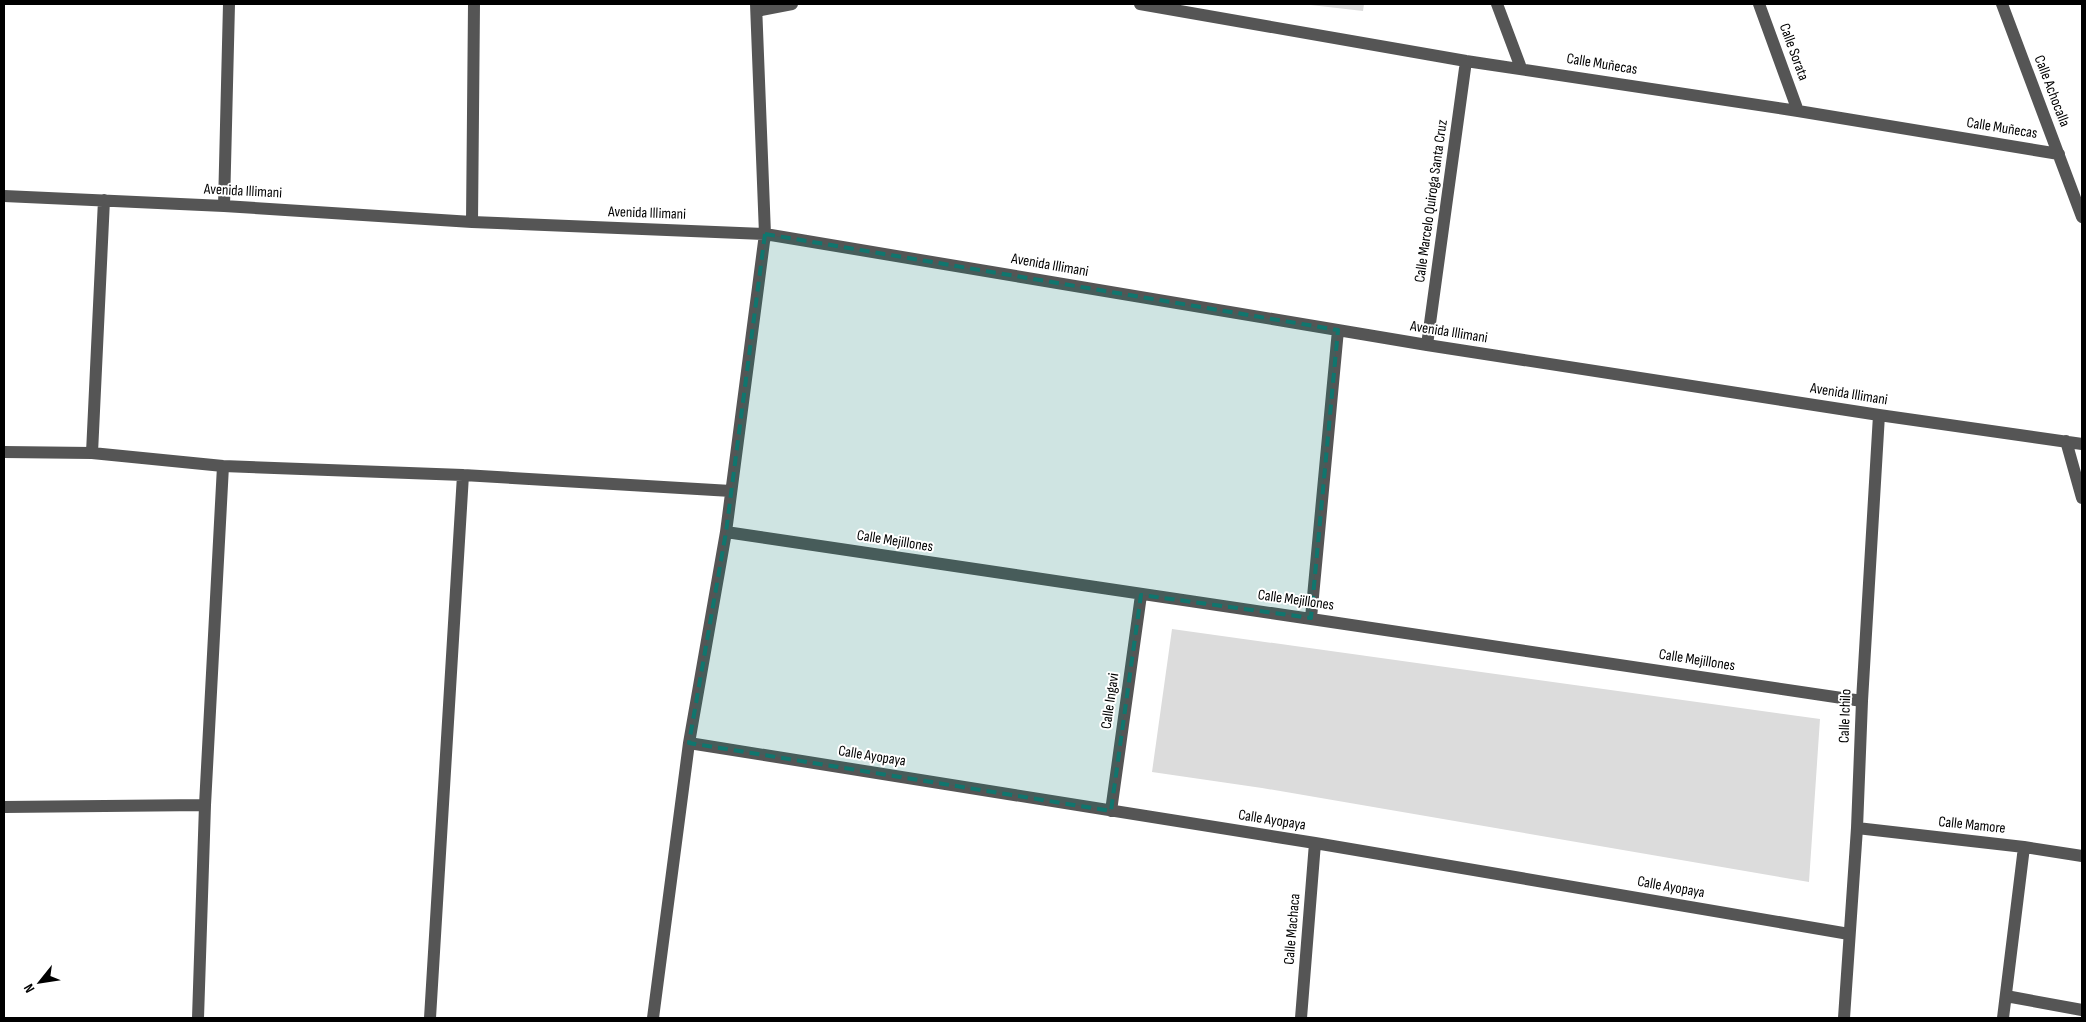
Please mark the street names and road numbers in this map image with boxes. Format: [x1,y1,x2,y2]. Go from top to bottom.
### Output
street label: Calle Sorata [1775,21,1813,83]
street label: Calle Muñecas [1565,49,1639,79]
street label: Calle Achocalla [2030,53,2074,130]
street label: Calle Muñecas [1965,113,2039,143]
street label: Calle Marcelo Quiroga Santa Cruz [1410,118,1452,284]
street label: Avenida Illimani [203,179,283,203]
street label: Avenida Illimani [607,202,686,224]
street label: Avenida Illimani [1009,249,1090,281]
street label: Avenida Illimani [1408,316,1489,348]
street label: Avenida Illimani [1808,378,1889,410]
street label: Calle Mejillones [856,526,934,556]
street label: Calle Mejillones [1257,585,1335,615]
street label: Calle Mejillones [1658,645,1736,675]
street label: Calle Ingavi [1097,672,1123,730]
street label: Calle Ichilo [1835,689,1855,743]
street label: Calle Ayopaya [837,741,907,771]
street label: Calle Ayopaya [1237,805,1307,835]
street label: Calle Mamore [1937,812,2007,838]
street label: Calle Ayopaya [1636,872,1706,902]
street label: Calle Machaca [1279,892,1305,965]

